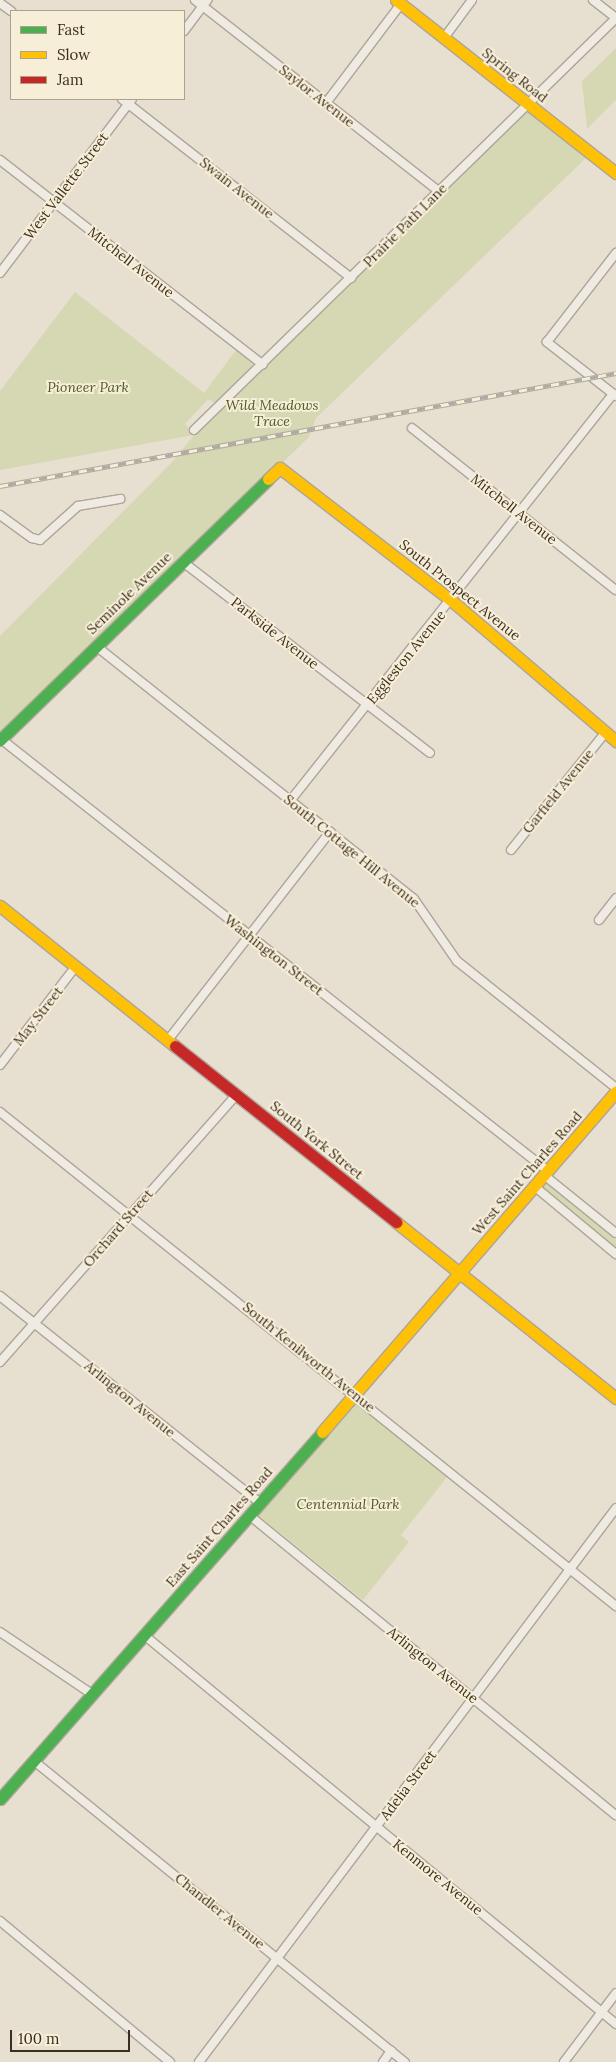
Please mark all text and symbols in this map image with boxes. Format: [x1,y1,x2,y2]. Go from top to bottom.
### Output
legend [10,10,185,100]
text: Fast [57,20,85,39]
street label: Spring Road [479,44,551,106]
text: Slow [57,45,90,64]
street label: Saylor Avenue [276,61,358,131]
text: Jam [57,70,84,89]
street label: West Vallette Street [20,129,112,243]
street label: Swain Avenue [196,154,278,222]
street label: Prairie Path Lane [360,180,450,270]
street label: Mitchell Avenue [85,223,177,301]
park label: Pioneer Park [47,379,129,395]
park label: Wild Meadows Trace [225,397,319,430]
street label: Mitchell Avenue [468,470,560,548]
street label: South Prospect Avenue [396,536,524,644]
street label: Seminole Avenue [83,548,175,638]
street label: Parkside Avenue [228,594,322,672]
street label: Eggleston Avenue [363,607,449,707]
street label: Garfield Avenue [519,745,597,837]
street label: South Cottage Hill Avenue [280,791,424,911]
street label: Washington Street [221,911,327,999]
street label: May Street [10,983,66,1049]
street label: South York Street [267,1097,367,1183]
street label: West Saint Charles Road [469,1108,585,1238]
street label: Orchard Street [80,1186,156,1270]
street label: South Kenilworth Avenue [239,1298,379,1416]
street label: Arlington Avenue [81,1357,179,1441]
street label: East Saint Charles Road [162,1464,276,1590]
park label: Centennial Park [296,1496,400,1512]
street label: Arlington Avenue [384,1623,482,1707]
street label: Adelia Street [376,1747,440,1823]
street label: Kenmore Avenue [390,1836,486,1918]
street label: Chandler Avenue [172,1870,268,1952]
scale bar [12,2020,132,2052]
text: 100 m [18,2029,59,2048]

